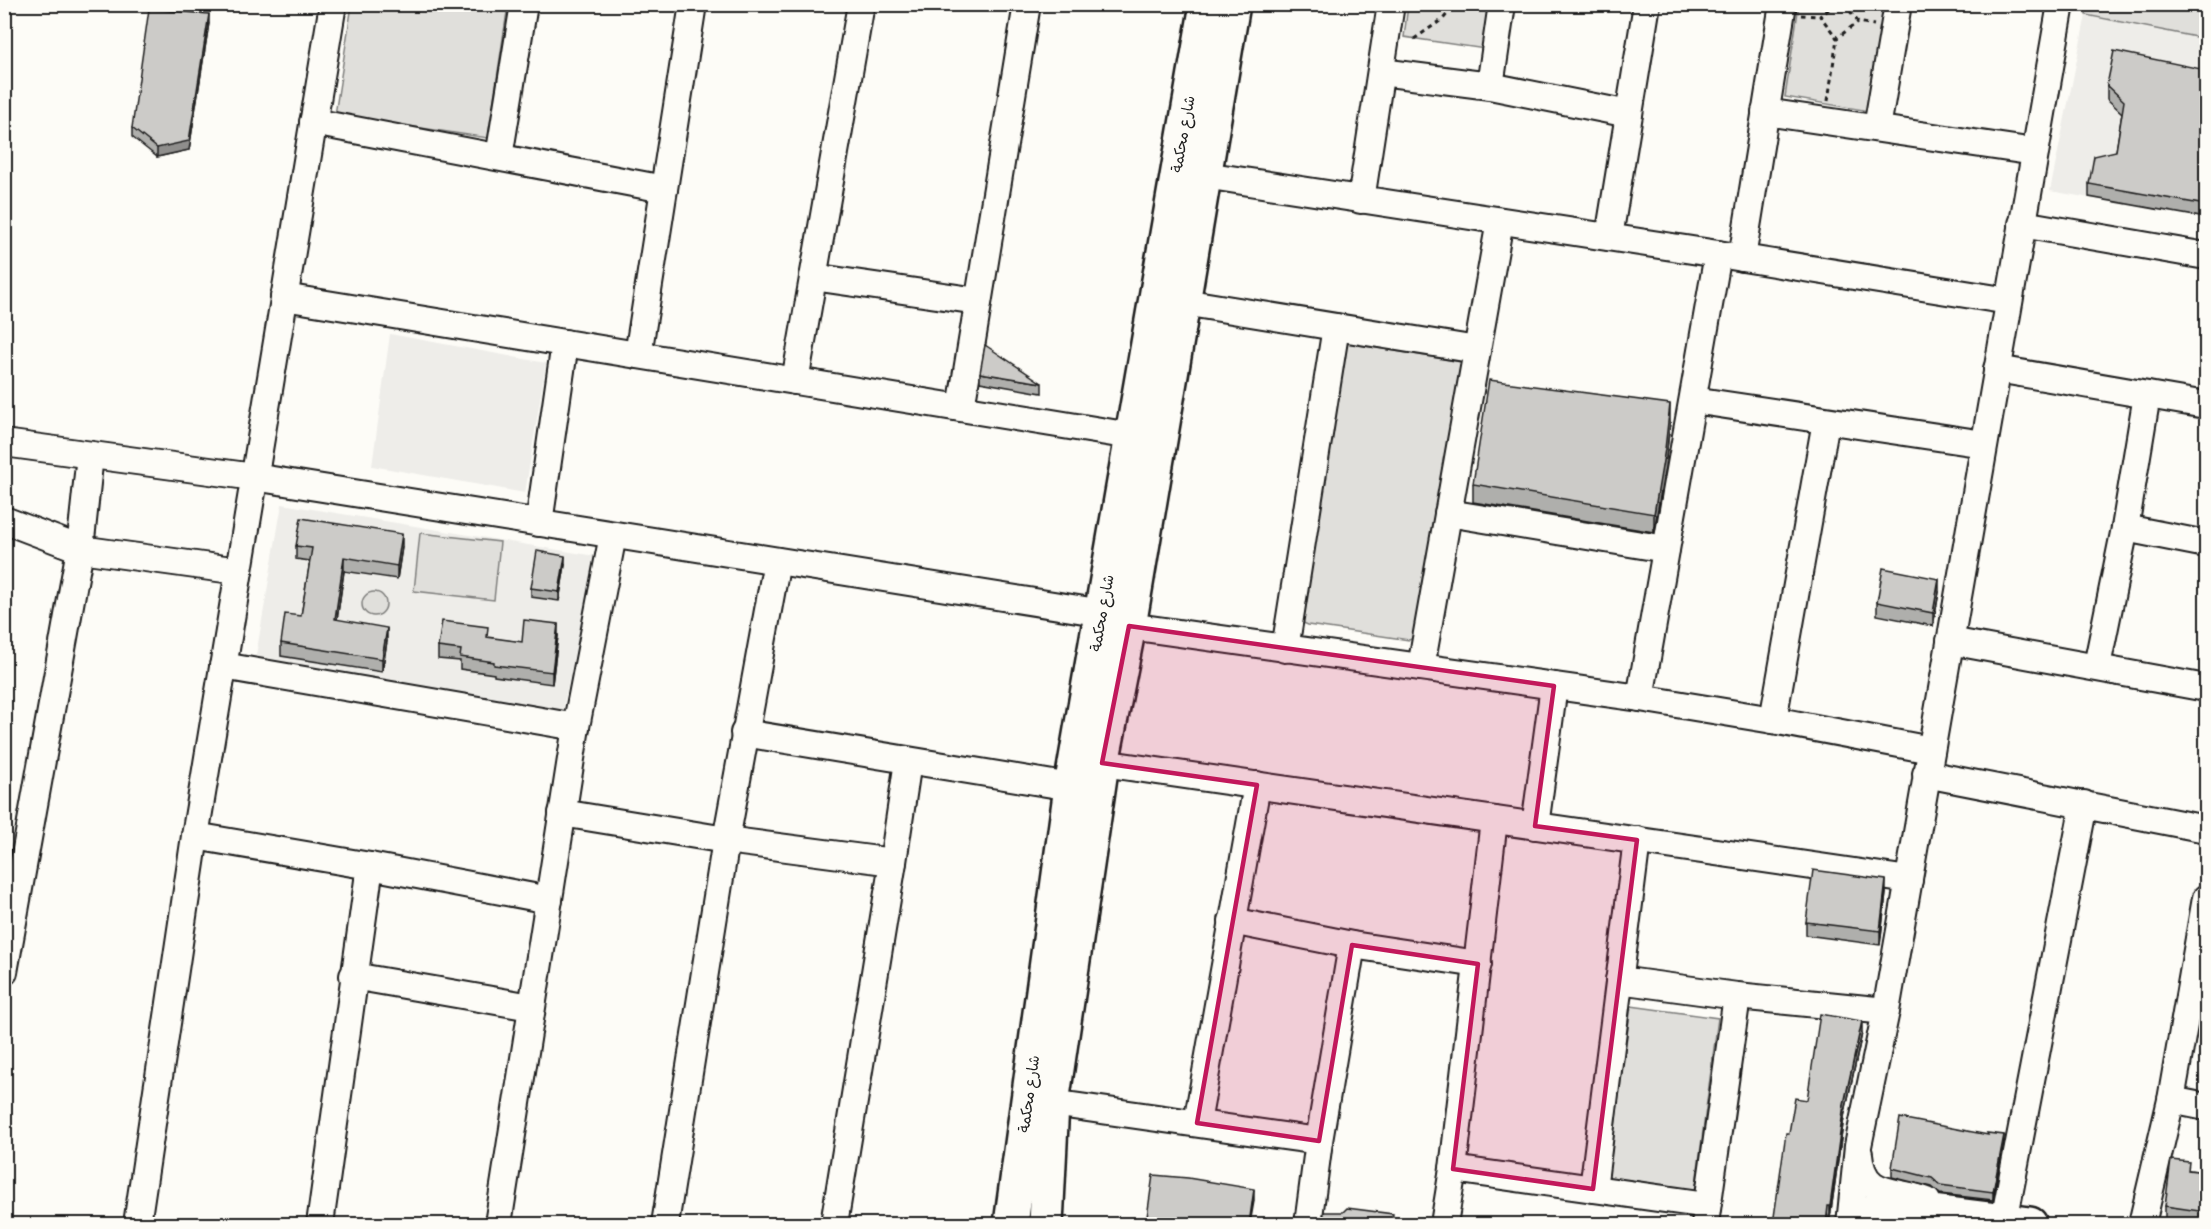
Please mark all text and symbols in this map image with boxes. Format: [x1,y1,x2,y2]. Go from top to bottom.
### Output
street label: شارع محكمة [1167,94,1200,174]
street label: شارع محكمة [1086,573,1119,653]
street label: شارع محكمة [1015,1054,1044,1134]

